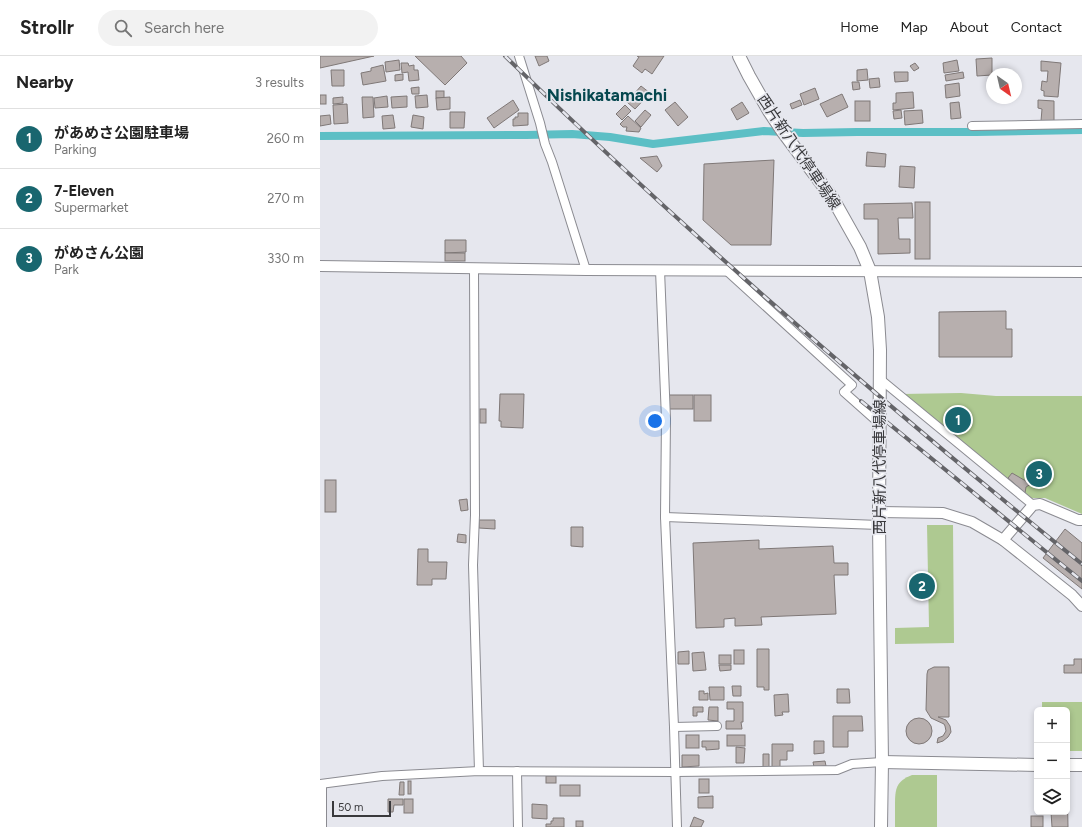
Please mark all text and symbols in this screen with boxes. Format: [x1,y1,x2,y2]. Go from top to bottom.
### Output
search box [98,10,378,46]
text: Strollr [20,16,74,39]
icon: search [112,17,134,39]
text: Search here [144,19,224,37]
text: Home [840,19,879,36]
text: Map [901,19,928,36]
text: About [950,19,989,36]
text: Contact [1011,19,1062,36]
north arrow [986,68,1022,104]
text: Nearby [16,72,74,92]
text: 3 results [255,75,304,90]
district label: Nishikatamachi [547,85,667,105]
street label: 西片新八代停車場線 [754,91,844,213]
text: があめさ公園駐車場 [54,124,189,142]
text: 1 [26,131,32,146]
text: 260 m [267,131,304,146]
text: Parking [54,142,97,157]
text: 7-Eleven [54,182,114,200]
text: 2 [25,191,33,206]
text: 270 m [267,191,304,206]
text: Supermarket [54,200,129,215]
text: がめさん公園 [54,244,144,262]
text: 3 [25,251,33,266]
text: 330 m [267,251,304,266]
text: Park [54,262,79,277]
street label: 西片新八代停車場線 [871,399,889,535]
pin: 1 [945,405,971,435]
your location [645,411,665,431]
pin: 3 [1026,459,1052,489]
pin: 2 [909,571,935,601]
map controls [1034,707,1070,815]
button: + [1034,707,1070,743]
button: − [1034,743,1070,779]
button: layers [1034,779,1070,815]
scale bar [332,799,391,818]
text: 50 m [338,801,363,814]

